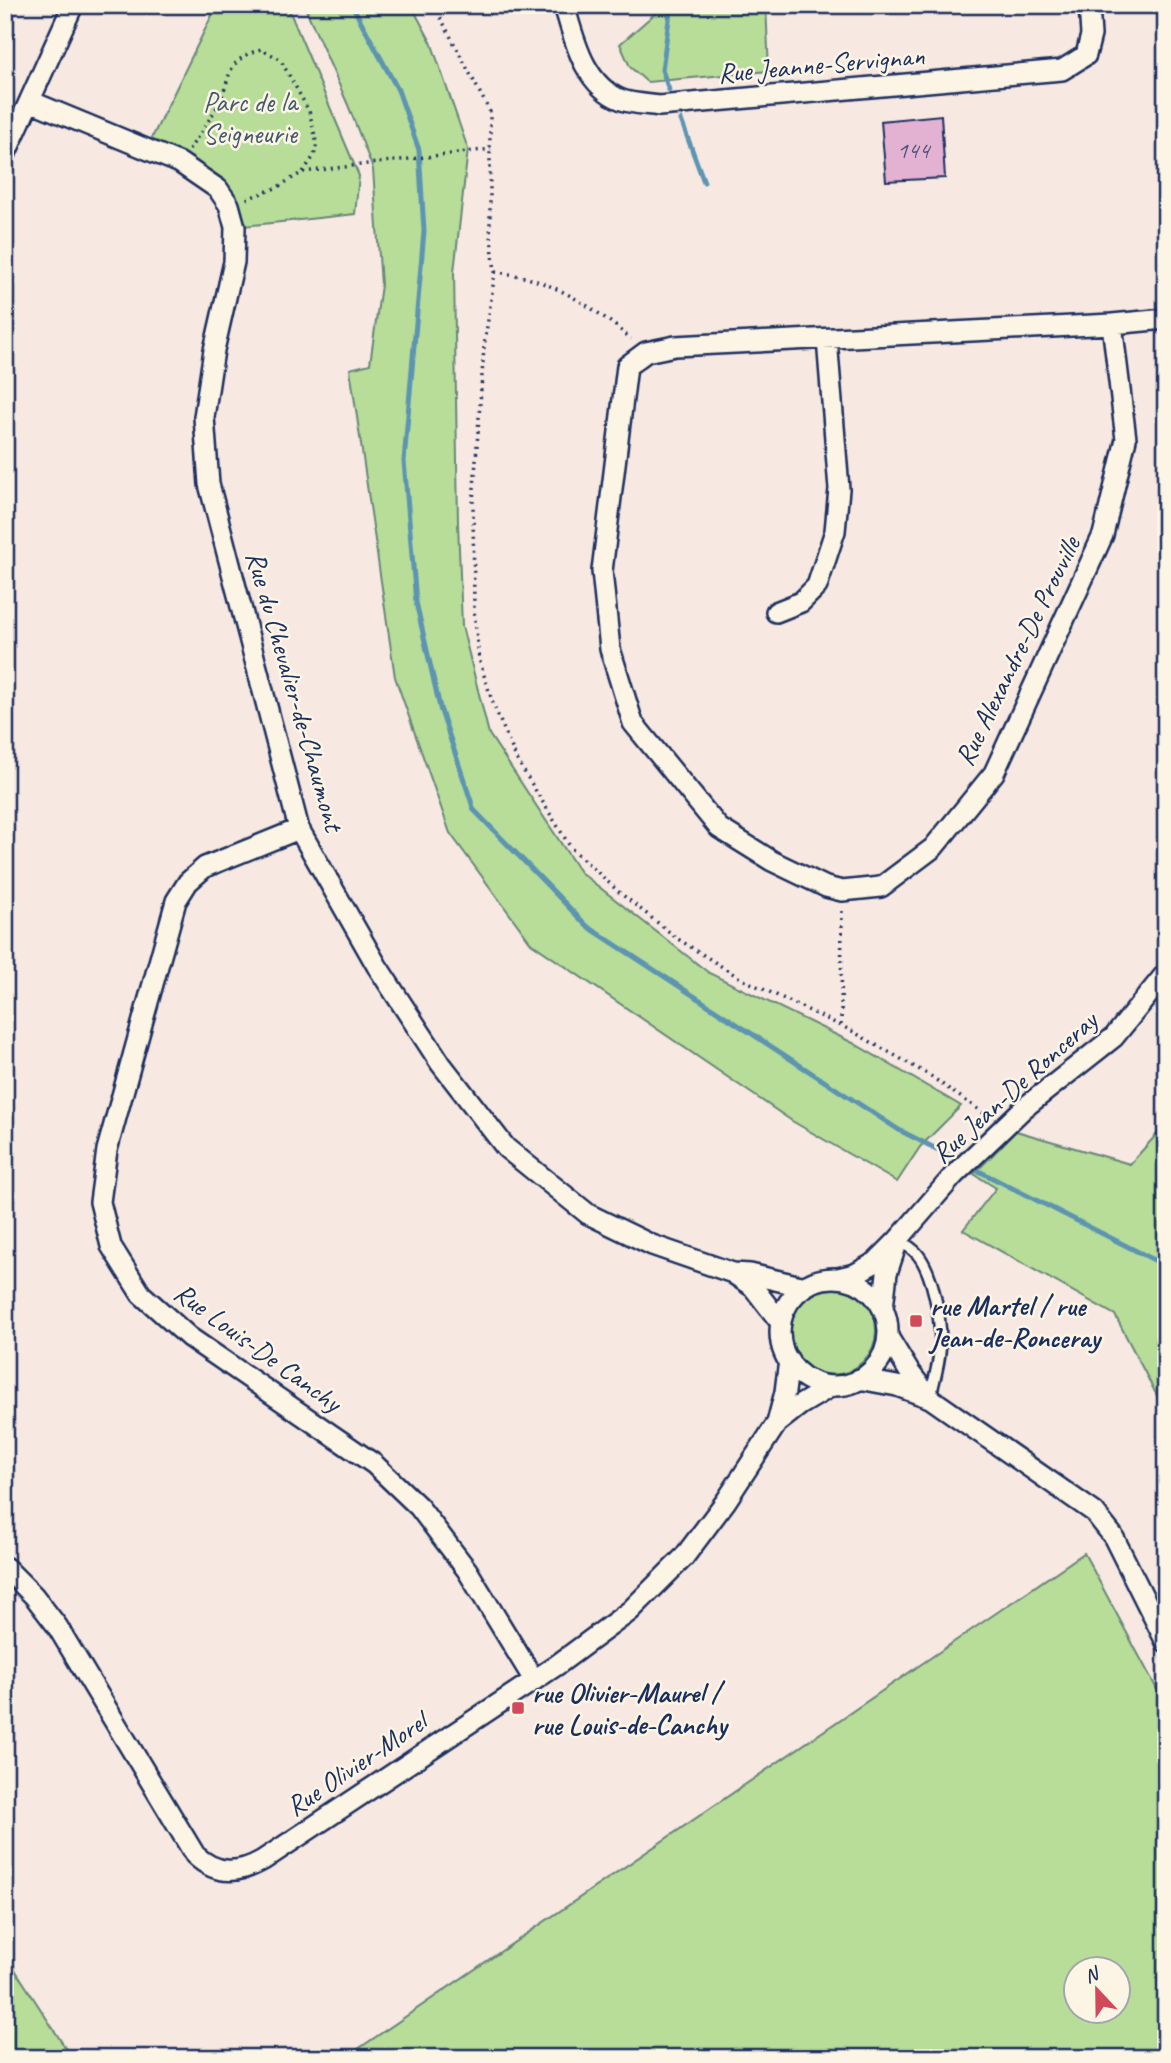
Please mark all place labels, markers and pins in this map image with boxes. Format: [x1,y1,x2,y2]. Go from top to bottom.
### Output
place label: rue Martel / rue Jean-de-Ronceray [928,1288,1102,1355]
marker: rue Martel / rue Jean-de-Ronceray [908,1313,924,1329]
place label: rue Olivier-Maurel / rue Louis-de-Canchy [532,1675,729,1742]
marker: rue Olivier-Maurel / rue Louis-de-Canchy [510,1700,526,1716]

